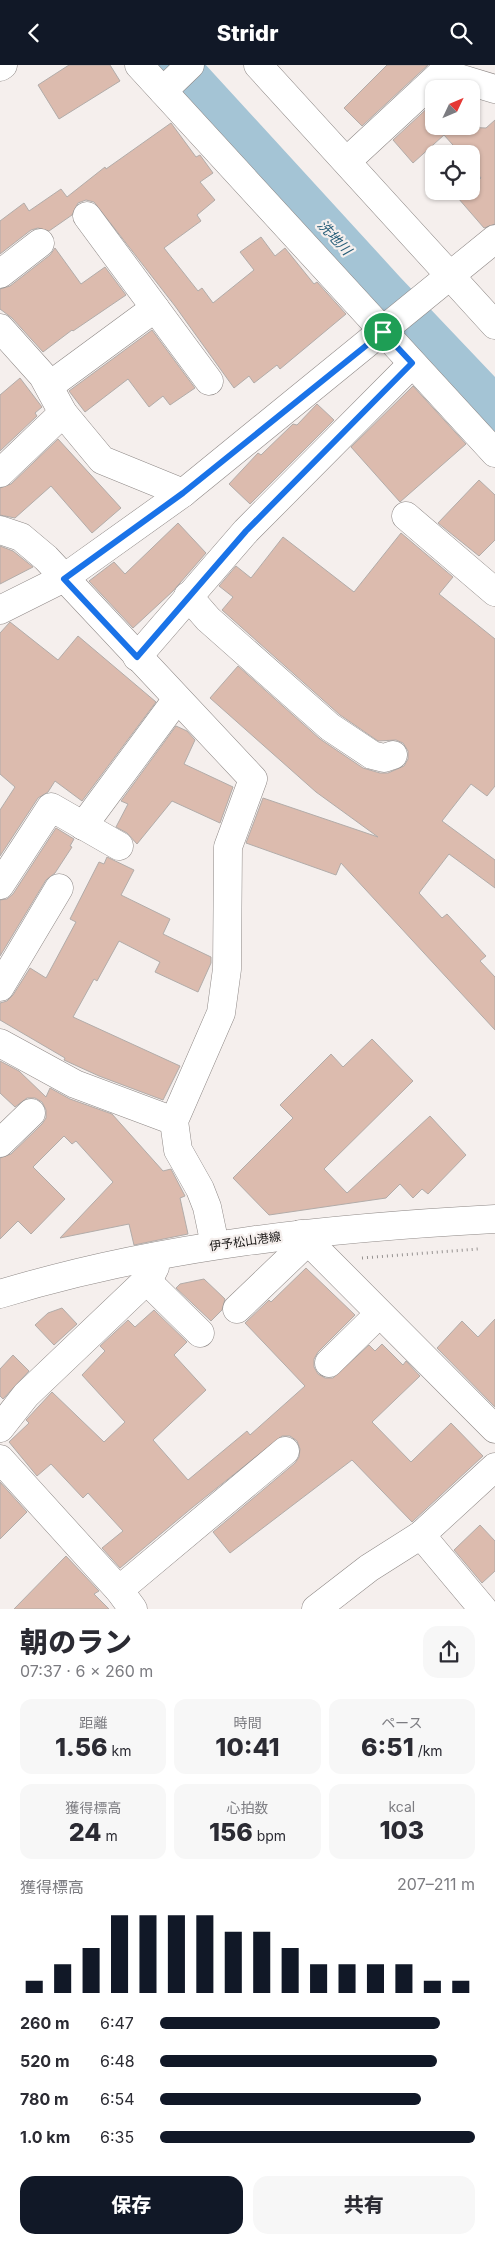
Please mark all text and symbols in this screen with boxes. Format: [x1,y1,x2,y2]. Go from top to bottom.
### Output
icon: back [20,19,48,47]
icon: search [447,19,475,47]
text: Stridr [217,20,278,46]
north arrow [425,80,480,135]
map controls [425,80,480,200]
button: locate [425,145,480,200]
water label: 洗地川 [314,216,357,260]
pin [362,311,404,353]
icon: arrive [369,318,397,346]
street label: 伊予松山港線 [208,1229,282,1253]
text: 朝のラン [20,1625,132,1659]
button: share [423,1626,475,1678]
text: 07:37 · 6 × 260 m [20,1661,153,1681]
text: 距離 [79,1714,107,1731]
text: 時間 [233,1714,261,1731]
text: ペース [381,1714,422,1731]
text: 1.56 [55,1732,108,1762]
text: 10:41 [215,1732,280,1762]
text: 6:51 [361,1732,414,1762]
text: km [108,1742,131,1759]
text: /km [414,1742,443,1759]
text: kcal [388,1798,415,1815]
text: 獲得標高 [65,1799,121,1816]
text: 心拍数 [226,1799,268,1816]
text: 103 [379,1815,424,1845]
text: 24 [69,1817,101,1847]
text: 156 [209,1817,253,1847]
text: m [101,1827,118,1844]
text: bpm [253,1827,286,1844]
text: 207–211 m [397,1874,475,1894]
text: 獲得標高 [20,1877,84,1897]
text: 260 m [20,2013,70,2033]
text: 6:47 [100,2013,134,2033]
text: 520 m [20,2051,69,2071]
text: 6:48 [100,2051,135,2071]
text: 780 m [20,2089,69,2109]
text: 6:54 [100,2089,135,2109]
text: 1.0 km [20,2127,70,2147]
text: 6:35 [100,2127,134,2147]
button: 保存 [20,2176,243,2234]
button: 共有 [253,2176,475,2234]

